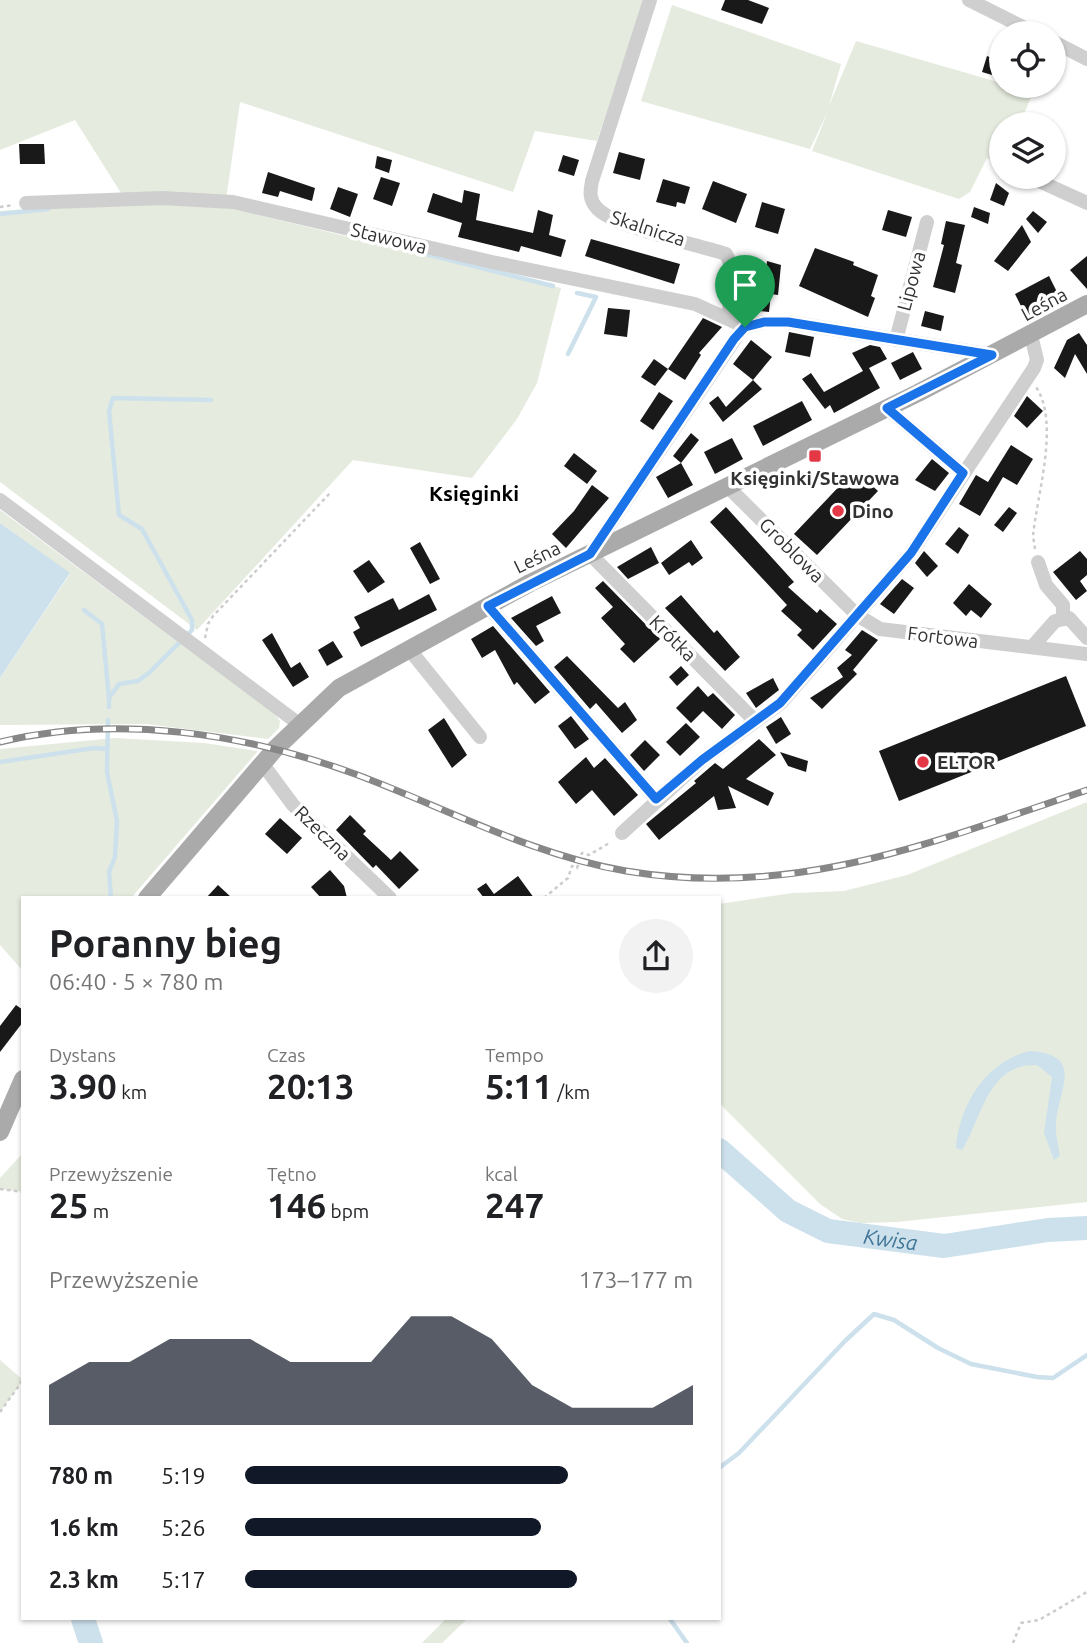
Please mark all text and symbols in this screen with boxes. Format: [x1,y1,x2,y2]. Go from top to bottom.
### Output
map controls [989,21,1066,189]
button: locate [989,21,1066,98]
button: layers [989,112,1066,189]
street label: Skalnicza [608,206,688,250]
street label: Stawowa [349,218,429,258]
street label: Lipowa [892,249,930,313]
pin [715,255,775,327]
icon: arrive [726,266,764,304]
street label: Leśna [1017,283,1071,325]
marker: Księginki/Stawowa [807,448,823,464]
place label: Księginki/Stawowa [730,467,900,489]
district label: Księginki [429,481,519,505]
place label: Dino [852,500,894,522]
marker: Dino [830,503,846,519]
street label: Groblowa [755,513,829,587]
street label: Leśna [510,536,564,578]
street label: Krótka [645,610,701,666]
street label: Fortowa [906,622,980,652]
place label: ELTOR [937,751,996,773]
marker: ELTOR [915,754,931,770]
street label: Rzeczna [290,801,356,865]
button: share [619,919,693,993]
text: Poranny bieg [49,922,282,964]
text: 06:40 · 5 × 780 m [49,969,223,994]
text: Dystans [49,1044,116,1066]
text: Czas [267,1044,305,1066]
text: Tempo [485,1044,544,1066]
text: 3.90 [49,1066,117,1106]
text: 20:13 [267,1066,355,1106]
text: 5:11 [485,1066,553,1106]
text: km [117,1081,147,1103]
text: /km [553,1081,590,1103]
text: Przewyższenie [49,1163,173,1185]
text: Tętno [267,1163,317,1185]
text: kcal [485,1163,518,1185]
text: 25 [49,1185,88,1225]
text: 146 [267,1185,326,1225]
text: 247 [485,1185,544,1225]
text: m [88,1200,109,1222]
text: bpm [326,1200,369,1222]
water label: Kwisa [862,1224,919,1254]
text: Przewyższenie [49,1267,199,1292]
text: 173–177 m [579,1267,693,1292]
text: 780 m [49,1463,113,1488]
text: 5:19 [161,1463,206,1488]
text: 1.6 km [49,1515,119,1540]
text: 5:26 [161,1515,206,1540]
text: 2.3 km [49,1567,119,1592]
text: 5:17 [161,1567,206,1592]

